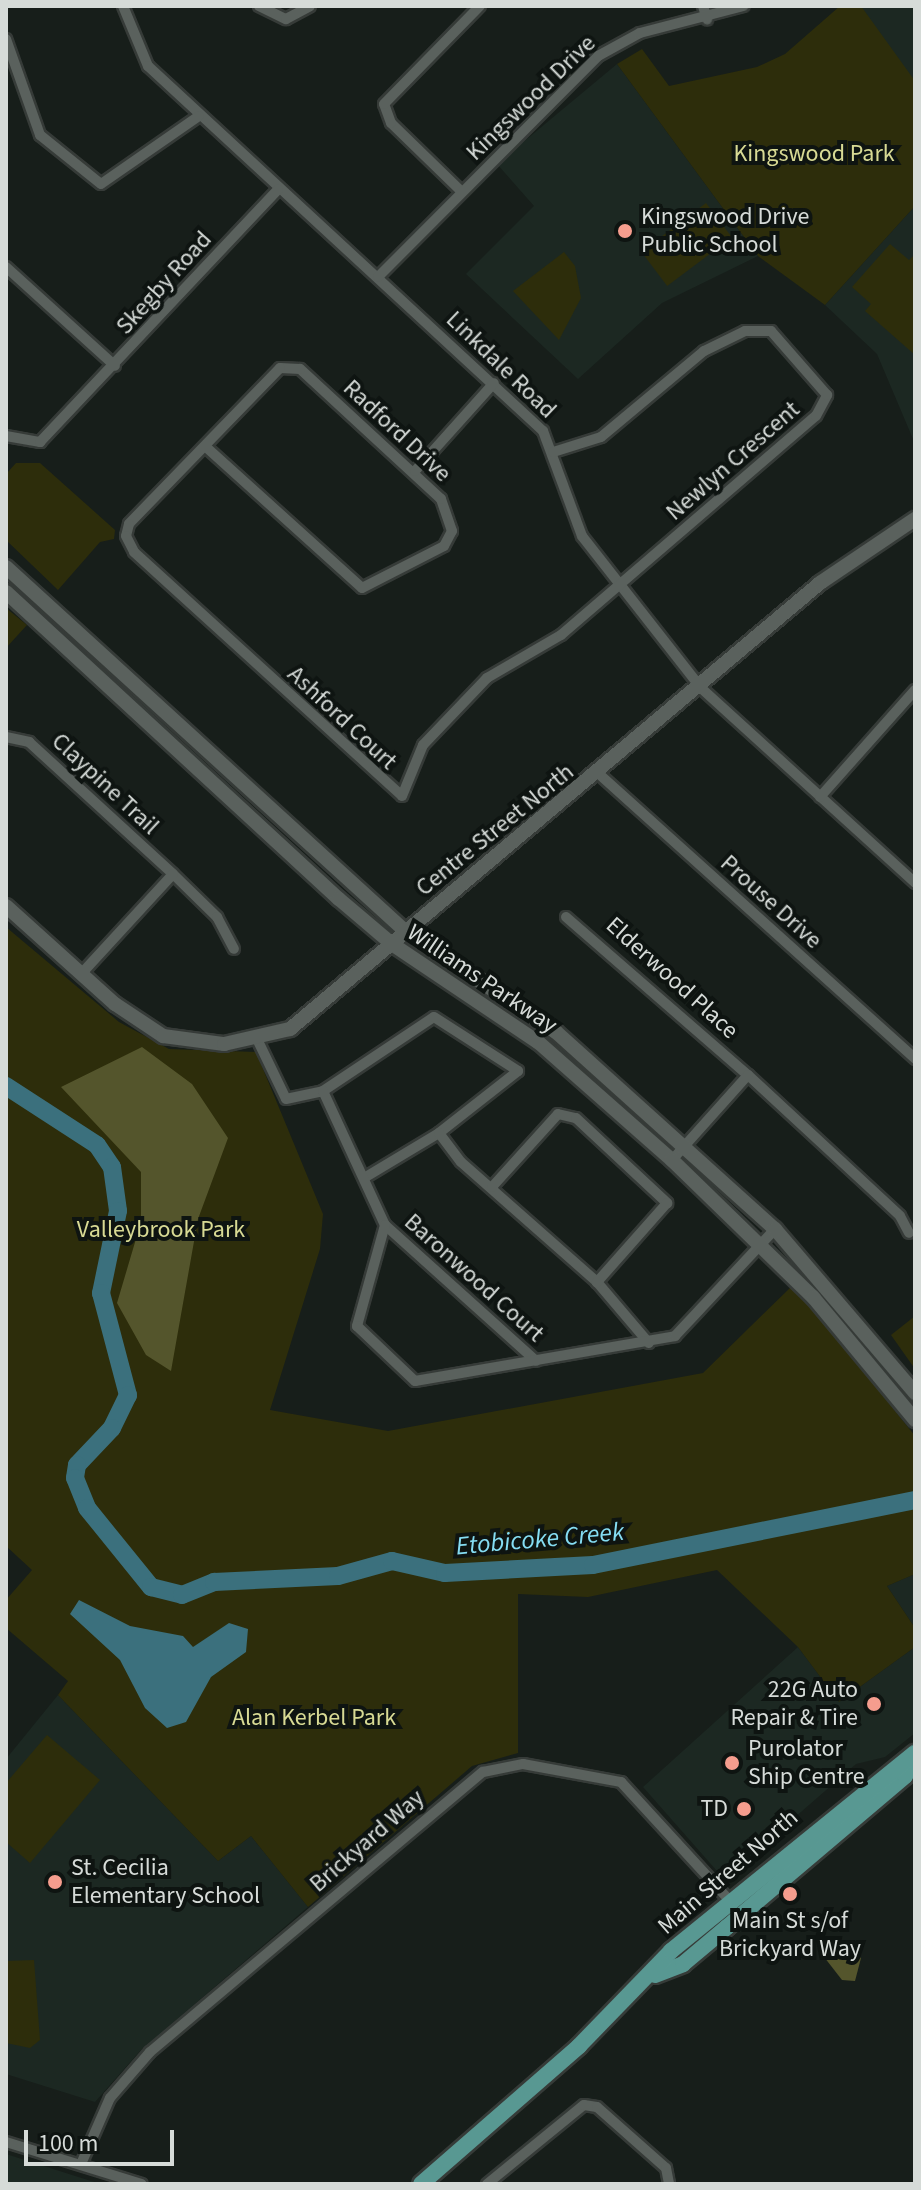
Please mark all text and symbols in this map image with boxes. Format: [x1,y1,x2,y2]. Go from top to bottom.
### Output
street label: Kingswood Drive [460,29,602,167]
park label: Kingswood Park [733,140,895,168]
place label: Kingswood Drive Public School [641,203,809,259]
marker: Kingswood Drive Public School [616,222,634,240]
street label: Skegby Road [110,226,218,340]
street label: Linkdale Road [440,305,562,425]
street label: Radford Drive [337,374,457,488]
street label: Newlyn Crescent [660,395,806,527]
street label: Ashford Court [281,660,403,776]
street label: Claypine Trail [46,727,164,841]
street label: Centre Street North [410,758,580,902]
street label: Prouse Drive [714,849,828,955]
street label: Elderwood Place [600,911,744,1045]
street label: Williams Parkway [401,918,563,1040]
street label: Baronwood Court [398,1208,550,1348]
park label: Valleybrook Park [77,1216,245,1244]
water label: Etobicoke Creek [455,1516,625,1562]
place label: 22G Auto Repair & Tire [730,1676,858,1732]
marker: 22G Auto Repair & Tire [865,1695,883,1713]
park label: Alan Kerbel Park [232,1704,396,1732]
place label: Purolator Ship Centre [748,1735,865,1791]
marker: Purolator Ship Centre [723,1754,741,1772]
street label: Brickyard Way [304,1784,430,1898]
place label: TD [700,1795,728,1823]
marker: TD [735,1800,753,1818]
street label: Main Street North [652,1803,804,1941]
place label: St. Cecilia Elementary School [71,1854,260,1910]
marker: St. Cecilia Elementary School [46,1873,64,1891]
marker: Main St s/of Brickyard Way [781,1885,799,1903]
place label: Main St s/of Brickyard Way [719,1907,861,1963]
scale bar [28,2114,178,2164]
text: 100 m [38,2126,98,2161]

